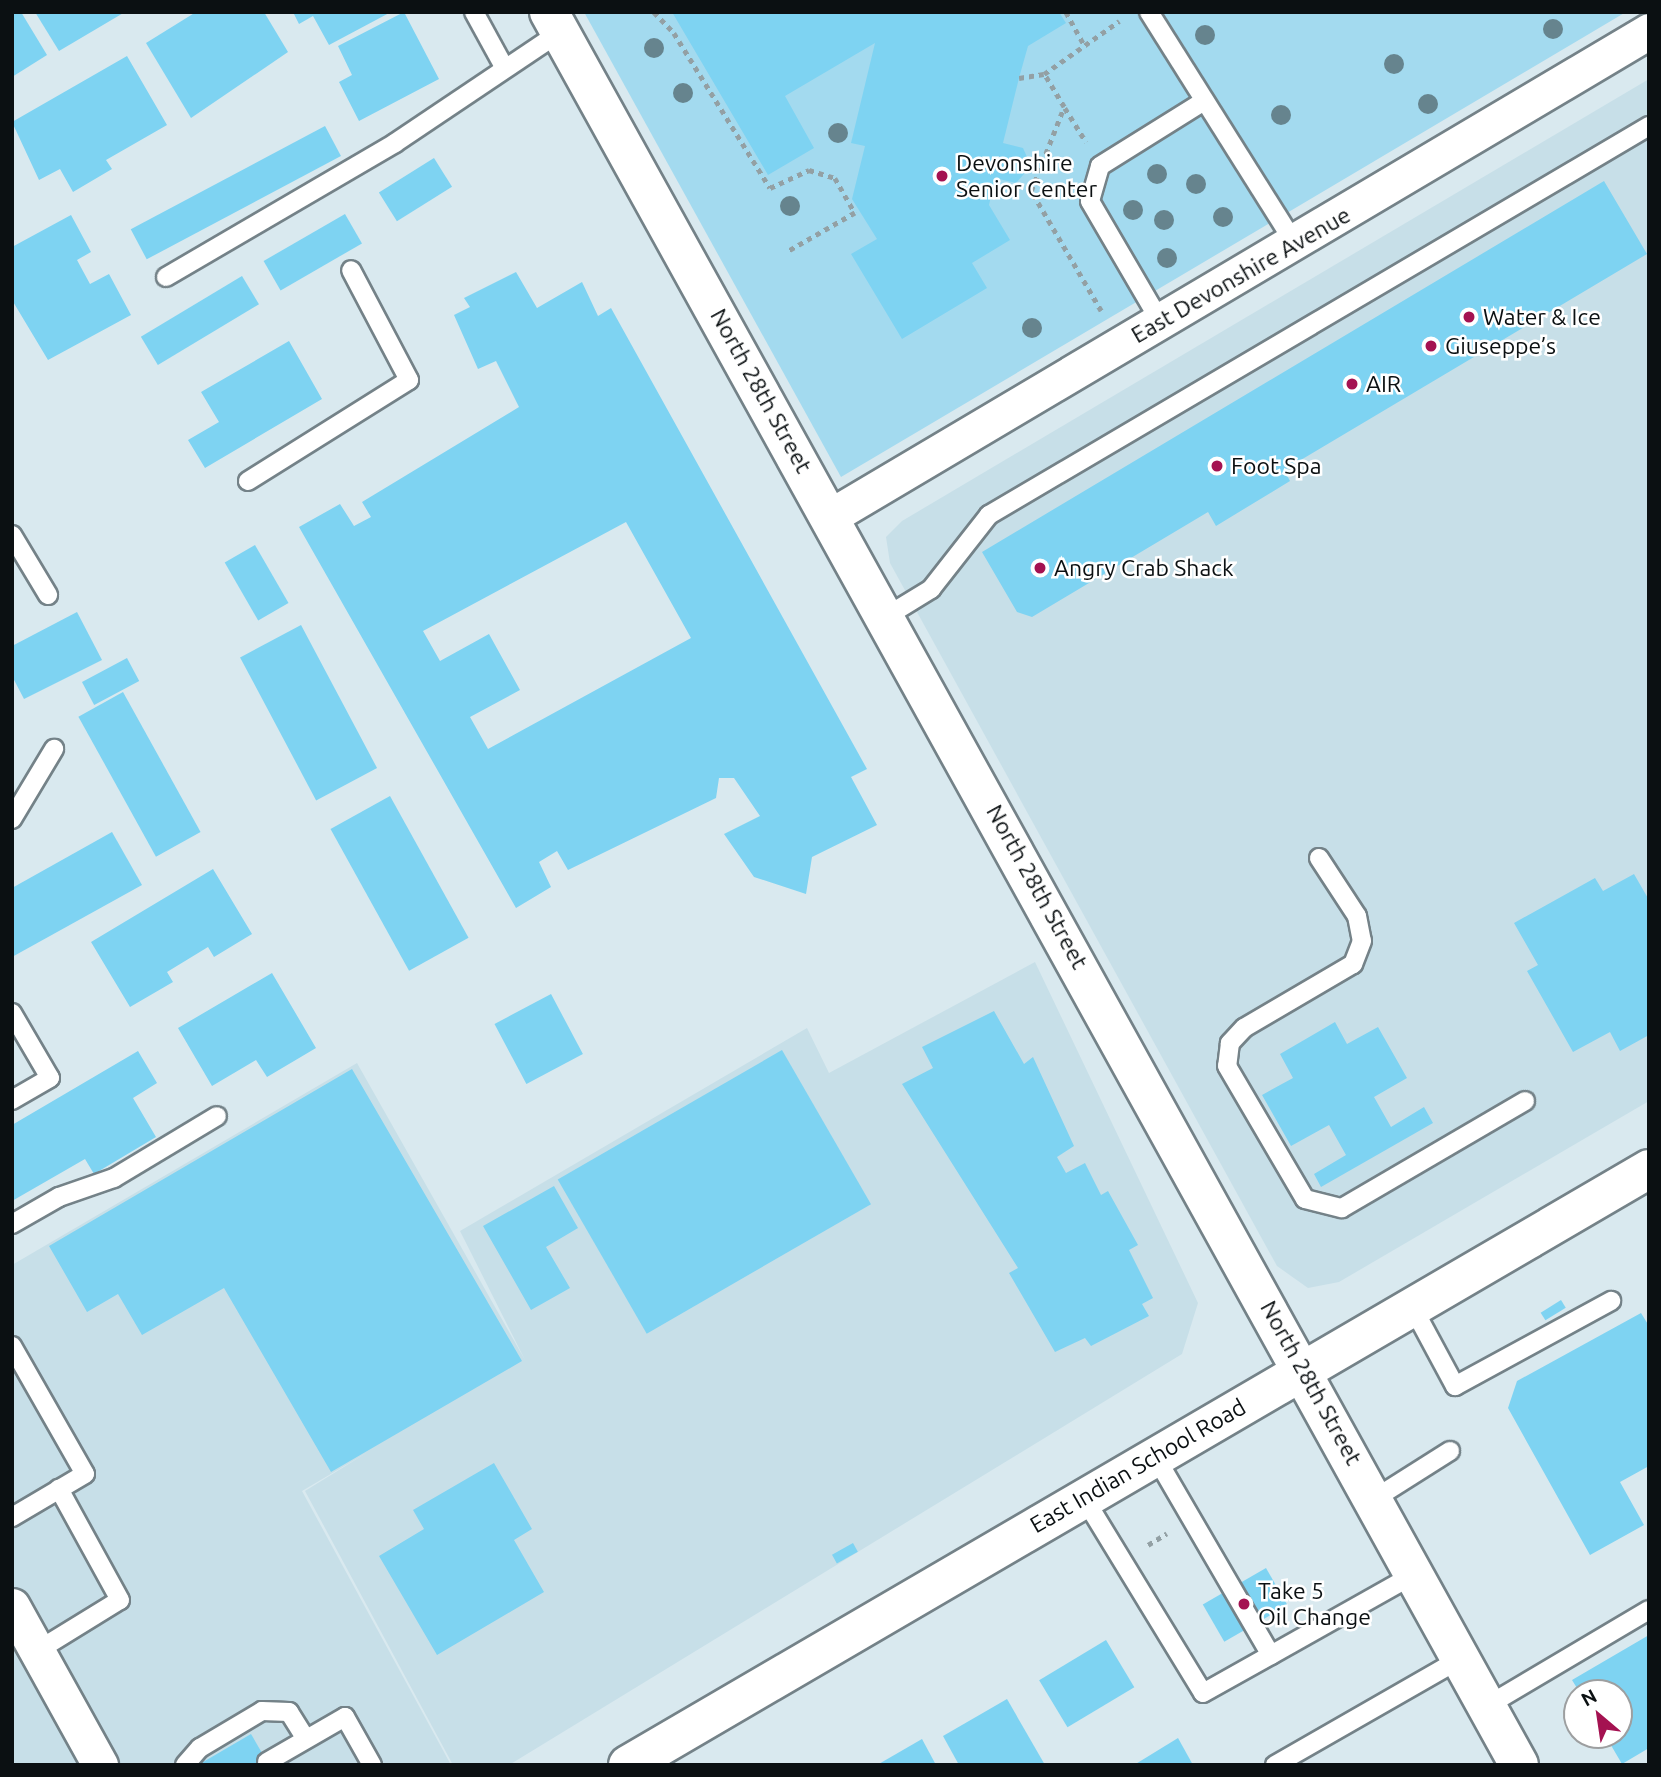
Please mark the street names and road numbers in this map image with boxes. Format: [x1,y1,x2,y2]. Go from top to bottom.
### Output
street label: East Devonshire Avenue [1126,201,1356,349]
street label: North 28th Street [704,304,818,478]
street label: North 28th Street [980,800,1094,974]
street label: North 28th Street [1254,1296,1368,1470]
street label: East Indian School Road [1025,1393,1251,1539]

